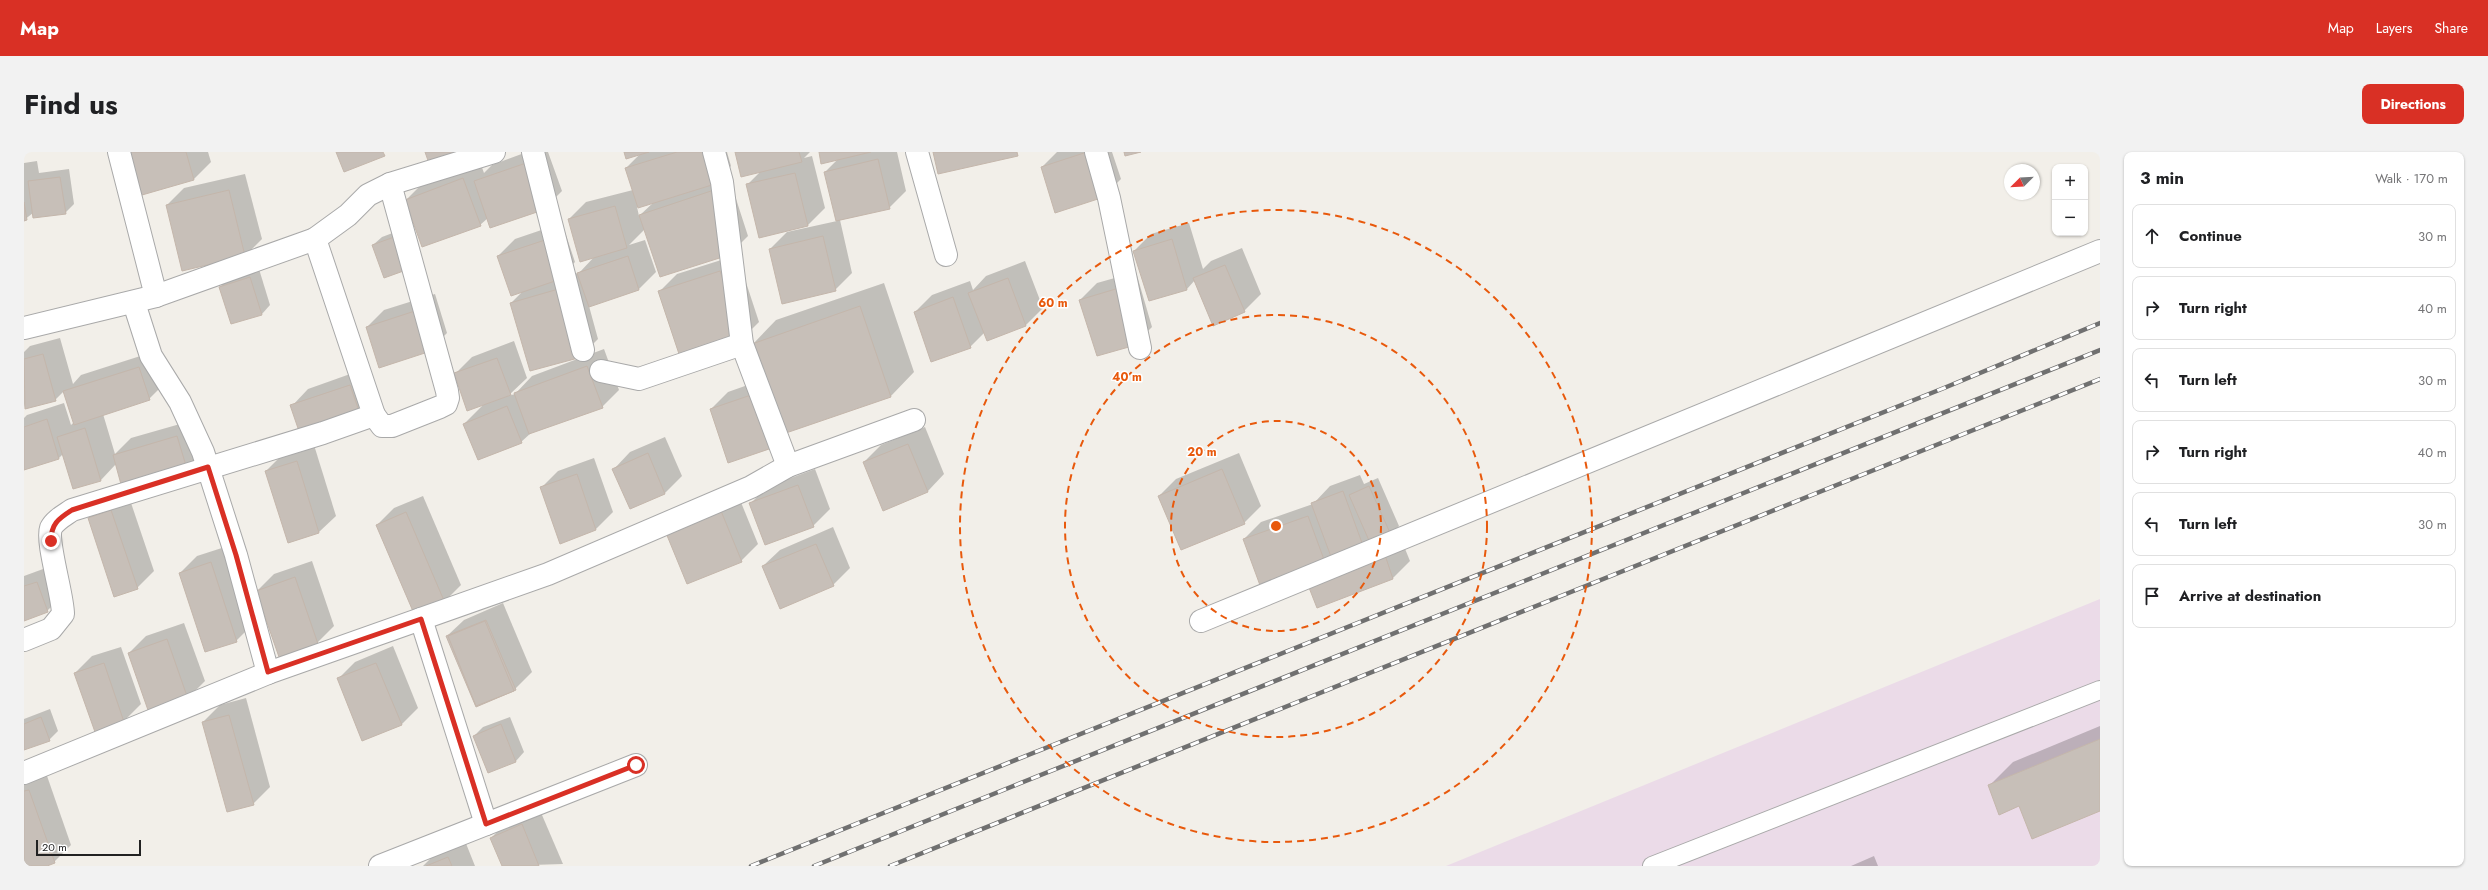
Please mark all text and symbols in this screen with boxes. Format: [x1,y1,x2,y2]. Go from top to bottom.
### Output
text: Map [20,15,59,42]
text: Map [2328,18,2354,38]
text: Layers [2376,18,2412,38]
text: Share [2434,18,2468,38]
text: Find us [24,84,118,125]
button: Directions [2362,84,2464,124]
north arrow [2004,164,2040,200]
map controls [2052,164,2088,236]
button: + [2052,164,2088,200]
text: 3 min [2140,166,2184,190]
text: Walk · 170 m [2375,169,2448,188]
button: − [2052,200,2088,236]
icon: ahead [2141,225,2163,247]
text: Continue [2179,225,2242,247]
text: 30 m [2418,227,2447,246]
text: 60 m [1038,294,1068,312]
icon: right [2141,297,2163,319]
text: Turn right [2179,297,2247,319]
text: 40 m [2418,299,2447,318]
text: 40 m [1112,368,1142,386]
icon: left [2141,369,2163,391]
text: Turn left [2179,369,2237,391]
text: 30 m [2418,371,2447,390]
icon: right [2141,441,2163,463]
text: Turn right [2179,441,2247,463]
text: 20 m [1187,443,1217,461]
text: 40 m [2418,443,2447,462]
icon: left [2141,513,2163,535]
text: Turn left [2179,513,2237,535]
text: 30 m [2418,515,2447,534]
centre of rings [1269,519,1283,533]
route end [42,532,60,550]
icon: arrive [2141,585,2163,607]
text: Arrive at destination [2179,585,2321,607]
route start [627,756,645,774]
scale bar [36,838,141,857]
text: 20 m [42,839,67,855]

